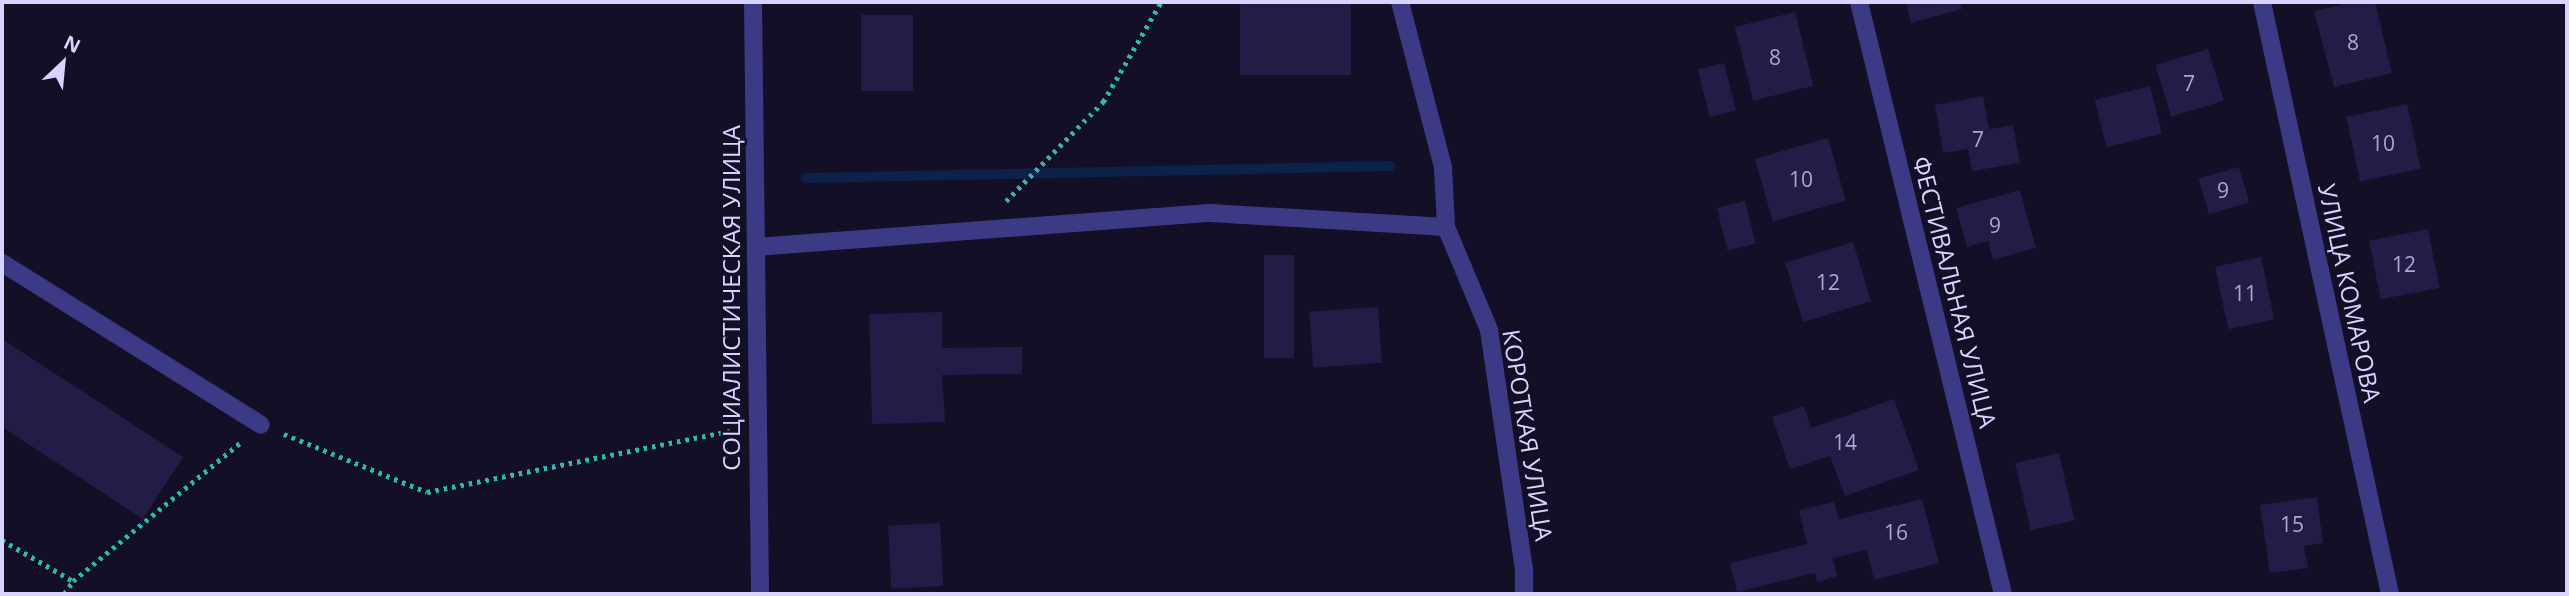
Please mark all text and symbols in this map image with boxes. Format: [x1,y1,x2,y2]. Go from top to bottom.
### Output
north arrow [28,28,98,98]
text: N [60,29,85,59]
house number: 8 [2347,29,2359,55]
house number: 8 [1769,44,1781,70]
house number: 7 [2183,70,2195,96]
street label: СОЦИАЛИСТИЧЕСКАЯ УЛИЦА [717,125,745,471]
house number: 7 [1972,126,1984,152]
house number: 10 [2371,130,2395,156]
street label: ФЕСТИВАЛЬНАЯ УЛИЦА [1907,153,2003,431]
house number: 10 [1789,166,1813,192]
house number: 9 [2217,177,2229,203]
street label: УЛИЦА КОМАРОВА [2313,181,2387,405]
house number: 9 [1989,212,2001,238]
house number: 12 [2392,251,2416,277]
house number: 12 [1816,269,1840,295]
house number: 11 [2233,280,2257,306]
street label: КОРОТКАЯ УЛИЦА [1497,327,1559,543]
house number: 14 [1833,429,1857,455]
house number: 15 [2280,511,2304,537]
house number: 16 [1884,519,1908,545]

